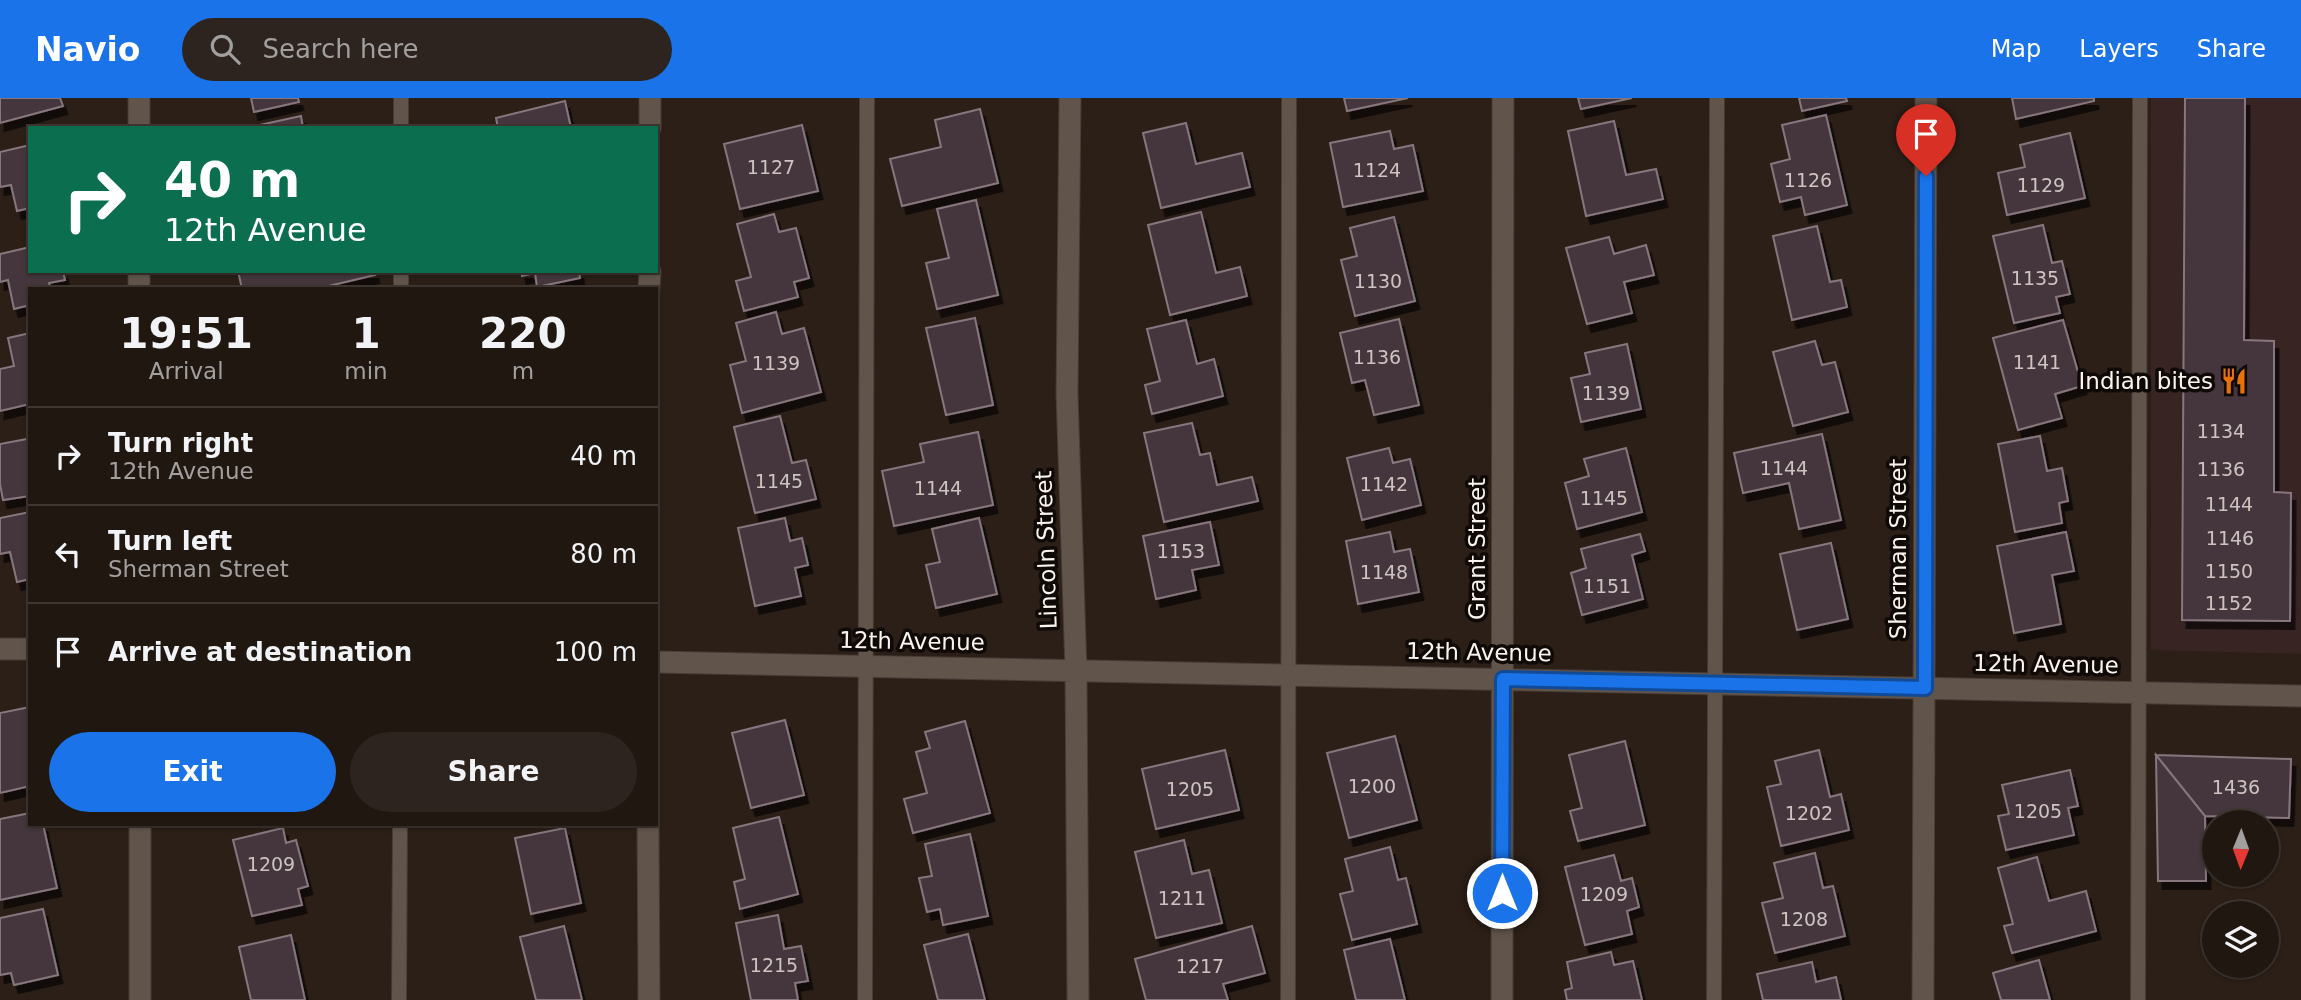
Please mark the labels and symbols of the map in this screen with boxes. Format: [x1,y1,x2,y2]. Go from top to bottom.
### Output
pin [1896,104,1956,176]
house number: 1127 [747,156,795,178]
house number: 1124 [1353,159,1401,181]
house number: 1126 [1784,169,1832,191]
house number: 1129 [2017,174,2065,196]
house number: 1135 [2011,267,2059,289]
house number: 1130 [1354,270,1402,292]
house number: 1136 [1353,346,1401,368]
house number: 1141 [2013,351,2061,373]
house number: 1139 [752,352,800,374]
restaurant icon: Indian bites [2219,366,2249,396]
place label: Indian bites [2079,368,2213,394]
house number: 1139 [1582,382,1630,404]
house number: 1134 [2197,420,2245,442]
house number: 1144 [1760,457,1808,479]
house number: 1136 [2197,458,2245,480]
street label: Sherman Street [1885,459,1911,639]
house number: 1145 [755,470,803,492]
street label: Lincoln Street [1030,470,1062,630]
house number: 1142 [1360,473,1408,495]
house number: 1144 [914,477,962,499]
street label: Grant Street [1464,478,1490,620]
house number: 1145 [1580,487,1628,509]
house number: 1144 [2205,493,2253,515]
house number: 1146 [2206,527,2254,549]
house number: 1153 [1157,540,1205,562]
house number: 1150 [2205,560,2253,582]
house number: 1148 [1360,561,1408,583]
house number: 1151 [1583,575,1631,597]
house number: 1152 [2205,592,2253,614]
street label: 12th Avenue [839,627,985,655]
street label: 12th Avenue [1406,638,1552,666]
street label: 12th Avenue [1973,650,2119,678]
house number: 1200 [1348,775,1396,797]
house number: 1436 [2212,776,2260,798]
house number: 1205 [1166,778,1214,800]
house number: 1205 [2014,800,2062,822]
house number: 1202 [1785,802,1833,824]
north arrow [2202,810,2278,887]
house number: 1209 [247,853,295,875]
position arrow [1465,856,1539,930]
house number: 1209 [1580,883,1628,905]
house number: 1211 [1158,887,1206,909]
house number: 1208 [1780,908,1828,930]
house number: 1215 [750,954,798,976]
house number: 1217 [1176,955,1224,977]

